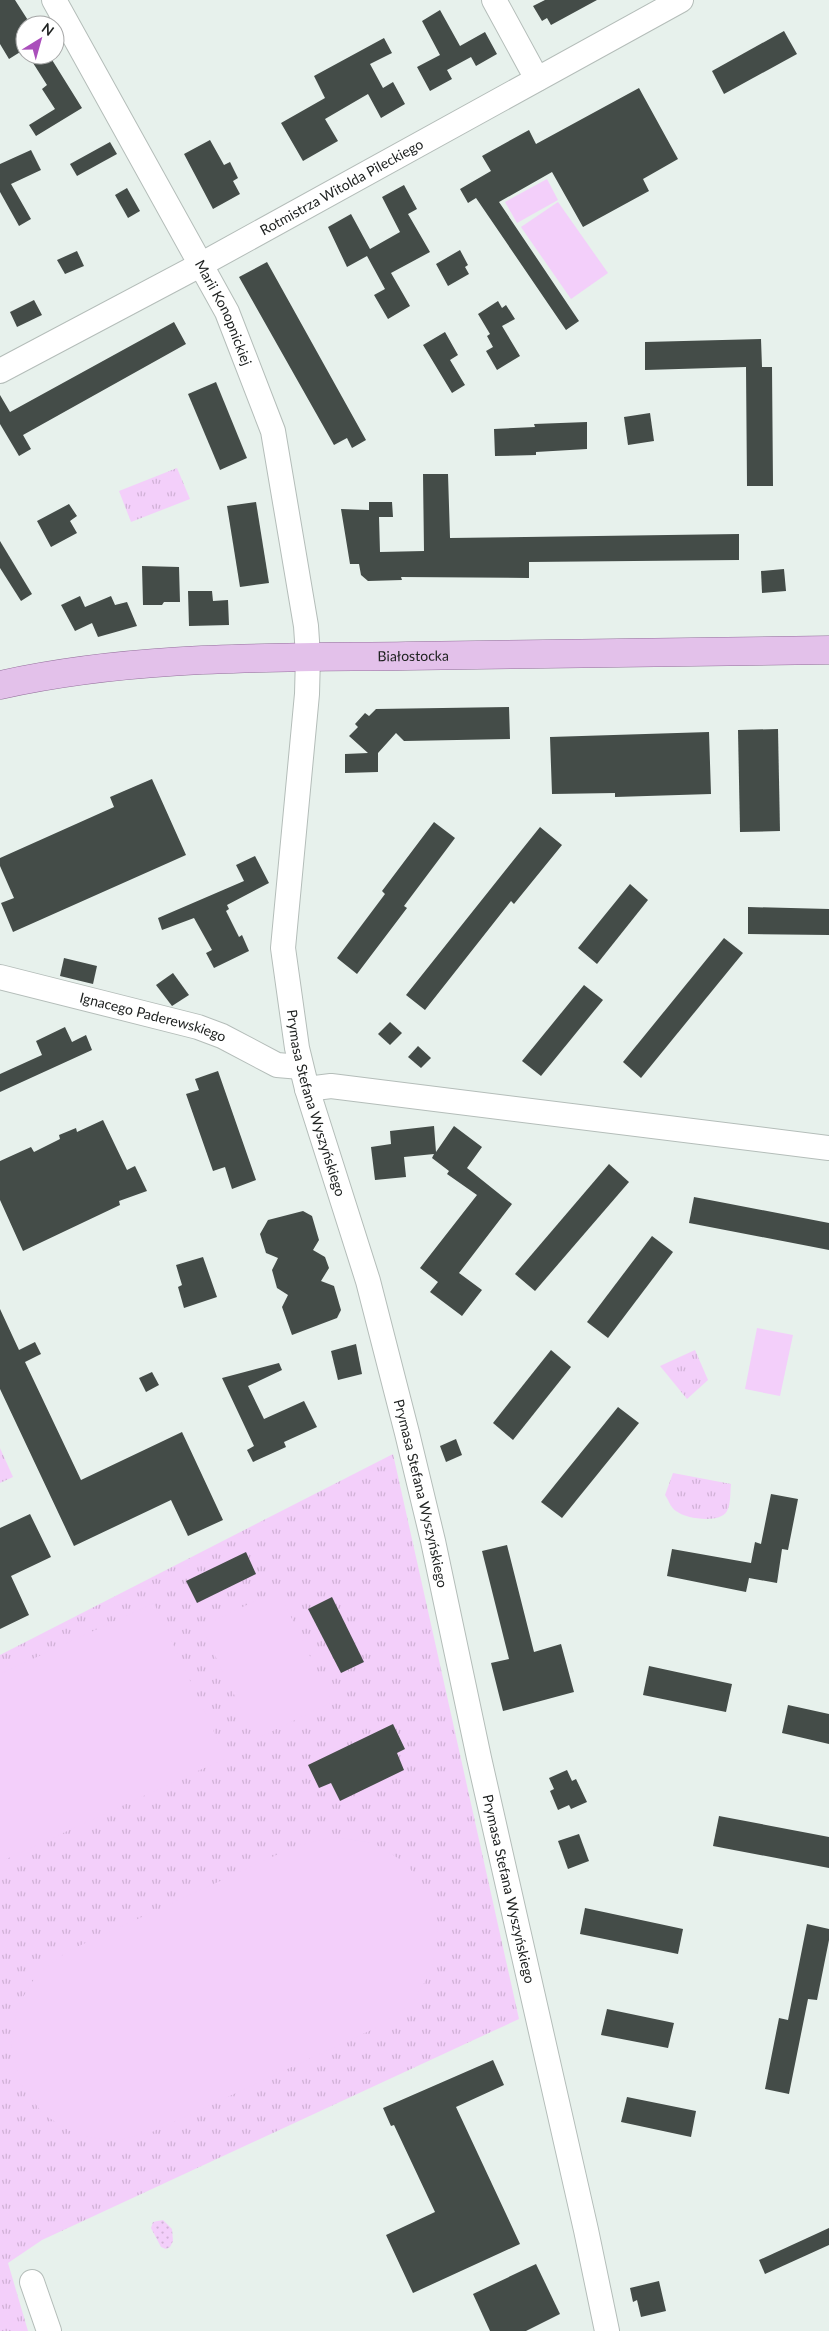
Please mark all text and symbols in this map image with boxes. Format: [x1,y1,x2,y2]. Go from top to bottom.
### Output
north arrow [15,15,65,65]
text: N [39,19,58,39]
street label: Rotmistrza Witolda Pileckiego [257,135,426,238]
street label: Marii Konopnickiej [192,257,256,368]
street label: Białostocka [377,647,449,664]
street label: Ignacego Paderewskiego [78,988,229,1045]
street label: Prymasa Stefana Wyszyńskiego [284,1008,350,1198]
street label: Prymasa Stefana Wyszyńskiego [391,1397,452,1589]
street label: Prymasa Stefana Wyszyńskiego [480,1793,539,1985]

